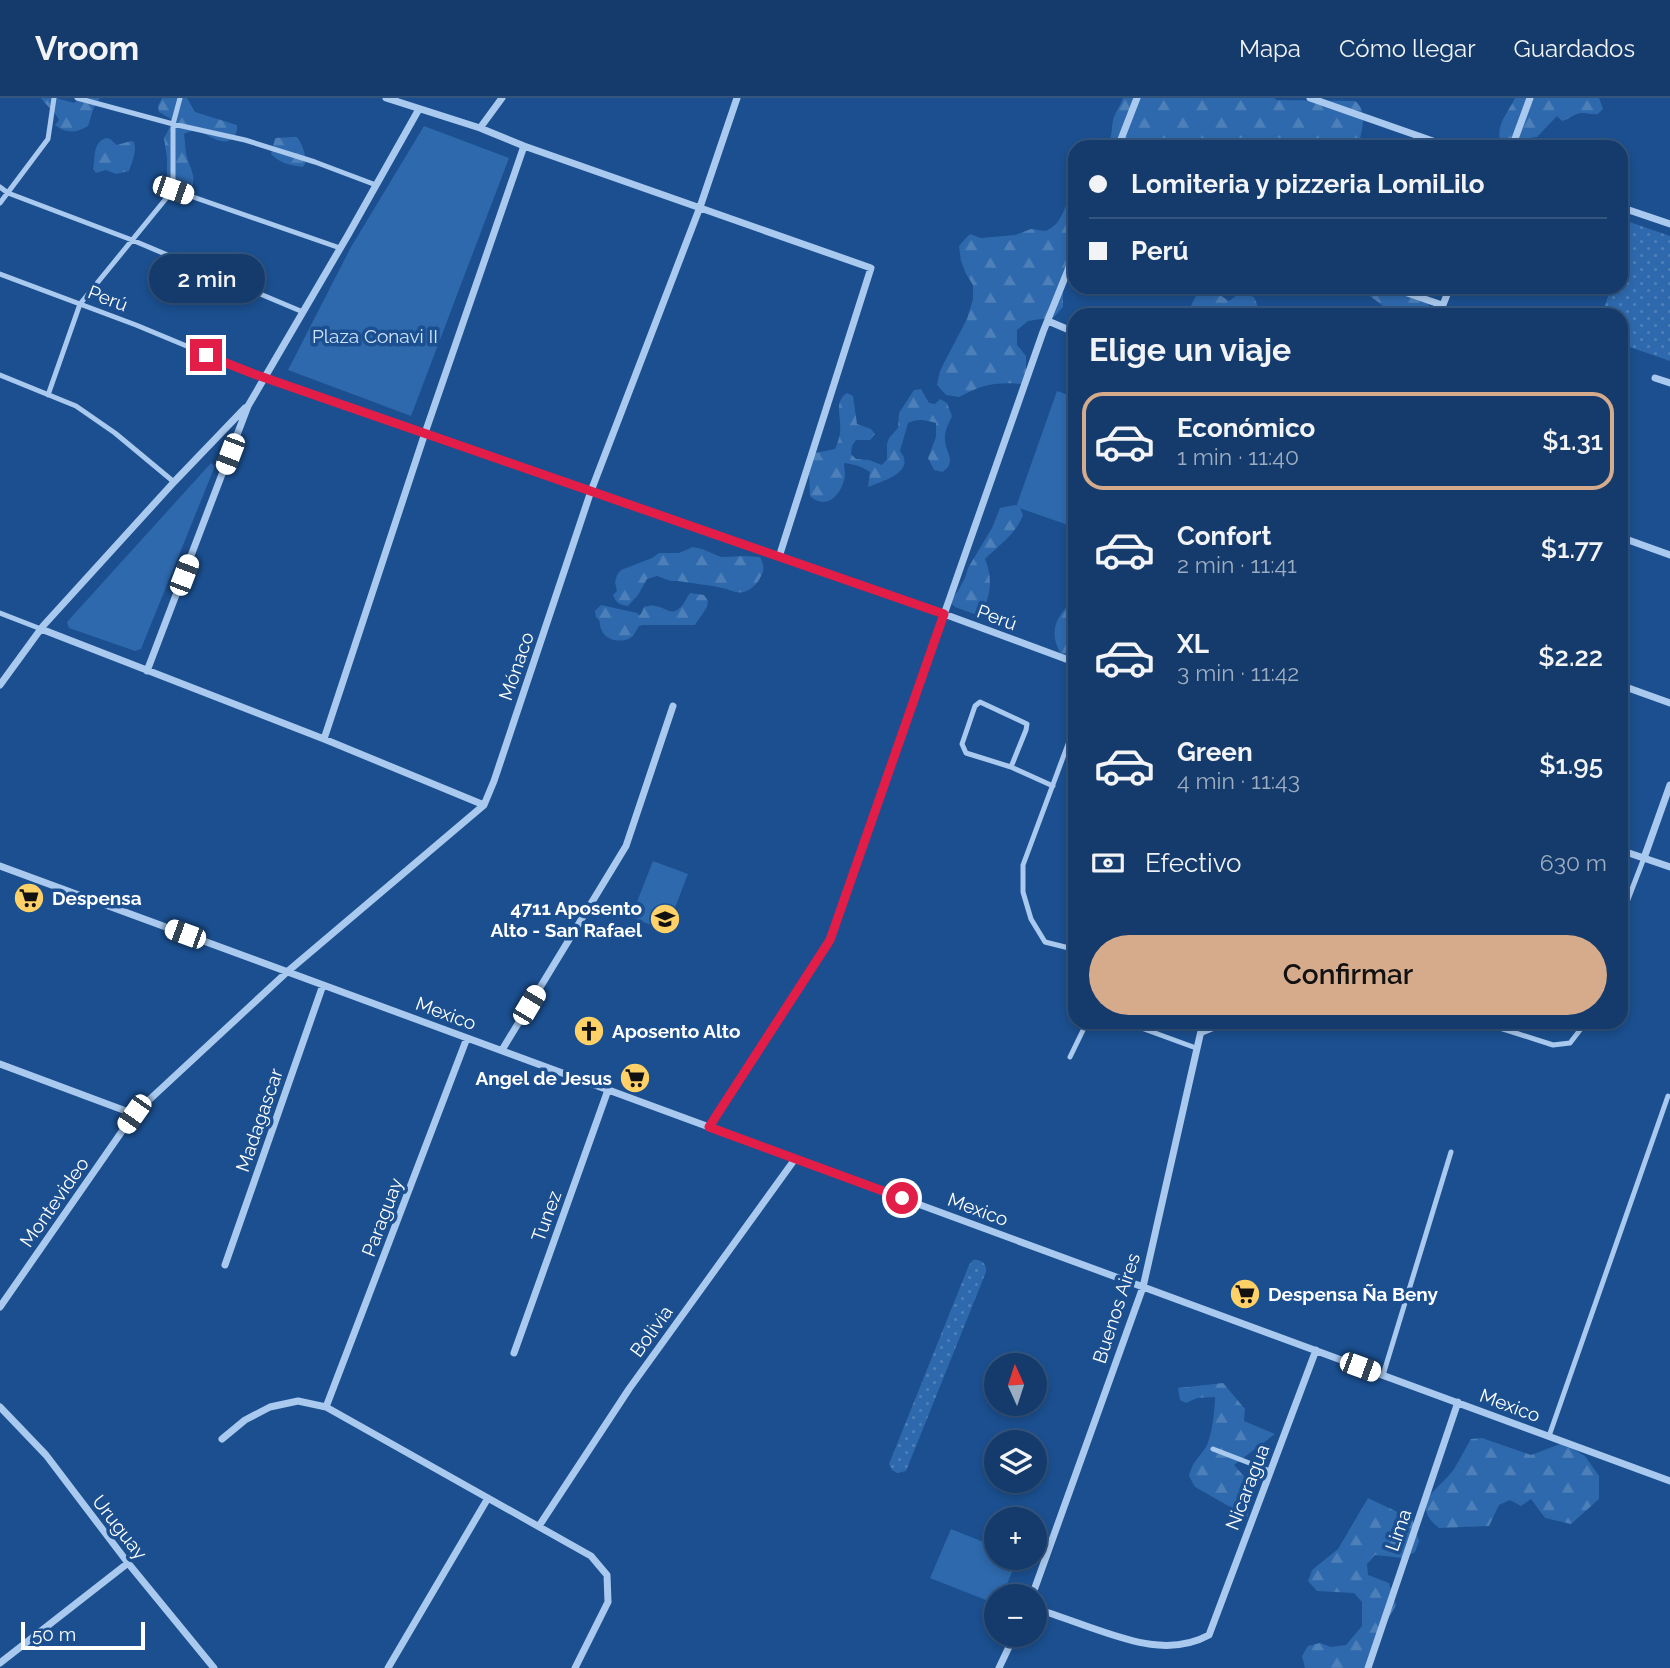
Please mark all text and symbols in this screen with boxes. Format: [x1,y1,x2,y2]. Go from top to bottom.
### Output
text: Vroom [35,29,139,68]
text: Mapa [1239,34,1301,63]
text: Cómo llegar [1339,34,1476,63]
text: Guardados [1514,34,1635,63]
text: Lomiteria y pizzeria LomiLilo [1131,169,1485,199]
car [150,173,197,207]
text: Perú [1131,236,1189,266]
callout: 2 min [148,254,264,302]
text: 2 min [178,265,236,292]
street label: Perú [85,280,131,316]
park label: Plaza Conavi II [312,325,438,347]
text: Elige un viaje [1089,331,1291,368]
route end [190,339,222,371]
icon: car [1093,410,1156,473]
text: Económico [1177,413,1315,443]
text: $1.31 [1542,426,1603,456]
car [213,431,248,477]
text: 1 min · 11:40 [1177,443,1299,470]
icon: car [1093,518,1156,581]
text: Confort [1177,521,1271,551]
text: $1.77 [1541,534,1603,564]
text: 2 min · 11:41 [1177,551,1297,578]
car [167,552,202,598]
street label: Perú [974,600,1020,634]
icon: car [1093,626,1156,689]
street label: Mónaco [494,629,538,703]
text: XL [1177,629,1209,659]
text: $2.22 [1538,642,1603,672]
text: 3 min · 11:42 [1177,659,1299,686]
icon: car [1093,734,1156,797]
text: Green [1177,737,1253,767]
text: $1.95 [1539,750,1603,780]
text: 4 min · 11:43 [1177,767,1300,794]
icon: cash [1089,844,1127,882]
text: Efectivo [1145,848,1242,878]
text: 630 m [1540,849,1607,876]
supermarket icon: Despensa [12,881,46,915]
place label: Despensa [52,887,142,909]
place label: 4711 Aposento Alto - San Rafael [490,897,643,941]
school or university icon: 4711 Aposento Alto - San Rafael [648,902,682,936]
car [162,917,209,951]
button: Confirmar [1089,935,1607,1015]
car [510,982,549,1028]
street label: Mexico [413,992,479,1034]
church icon: Aposento Alto [572,1014,606,1048]
place label: Aposento Alto [612,1020,741,1042]
supermarket icon: Angel de Jesus [618,1061,652,1095]
street label: Madagascar [231,1065,287,1175]
place label: Angel de Jesus [476,1067,612,1089]
car [114,1091,155,1137]
street label: Montevideo [15,1153,93,1251]
street label: Paraguay [357,1175,407,1259]
route start [886,1182,918,1214]
street label: Tunez [527,1187,565,1245]
street label: Mexico [945,1188,1011,1230]
street label: Buenos Aires [1088,1250,1144,1366]
supermarket icon: Despensa Ña Beny [1228,1277,1262,1311]
place label: Despensa Ña Beny [1268,1283,1439,1305]
street label: Bolivia [625,1301,677,1361]
car [1337,1350,1384,1384]
north arrow [984,1353,1046,1416]
map controls [984,1353,1047,1647]
street label: Mexico [1477,1384,1543,1426]
button: layers [984,1430,1047,1493]
street label: Nicaragua [1221,1441,1273,1533]
street label: Uruguay [88,1490,152,1564]
street label: Lima [1381,1506,1415,1554]
button: + [984,1507,1047,1570]
button: − [984,1584,1047,1647]
scale bar [21,1619,145,1651]
text: 50 m [32,1623,76,1645]

